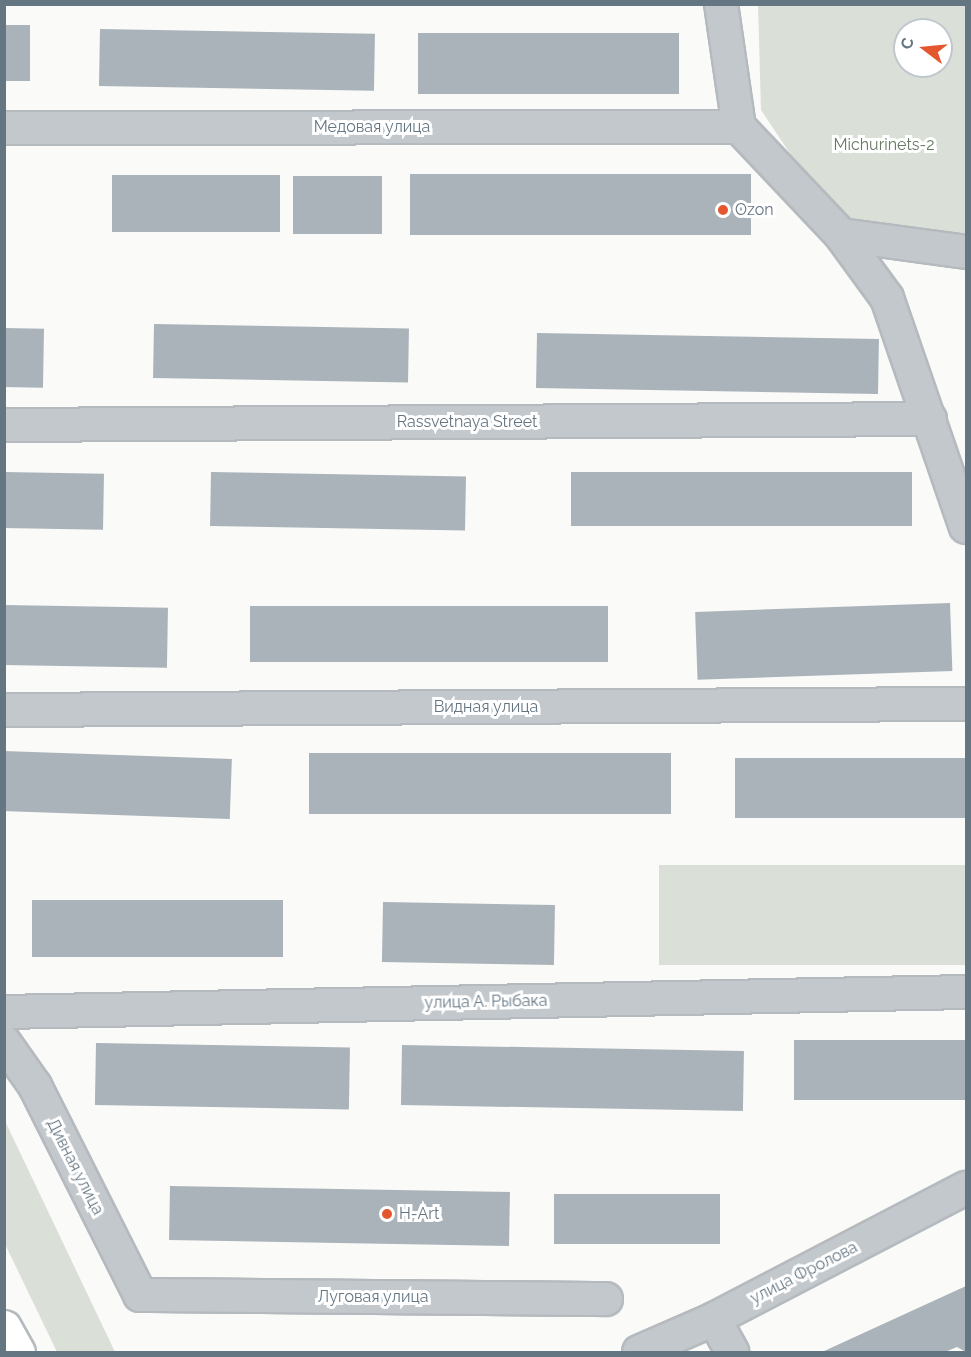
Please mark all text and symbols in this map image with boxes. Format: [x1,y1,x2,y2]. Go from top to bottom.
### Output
north arrow [893,18,953,78]
text: С [896,36,918,51]
street label: Медовая улица [313,117,431,137]
park label: Michurinets-2 [833,135,935,155]
place label: Ozon [735,200,774,220]
marker: Ozon [716,203,730,217]
street label: Rassvetnaya Street [397,412,537,432]
street label: Видная улица [433,697,539,717]
street label: улица А. Рыбака [424,991,548,1013]
street label: Дивная улица [42,1116,108,1218]
place label: H-Art [399,1204,439,1224]
marker: H-Art [380,1207,394,1221]
street label: улица Фролова [747,1238,861,1308]
street label: Луговая улица [317,1287,429,1307]

